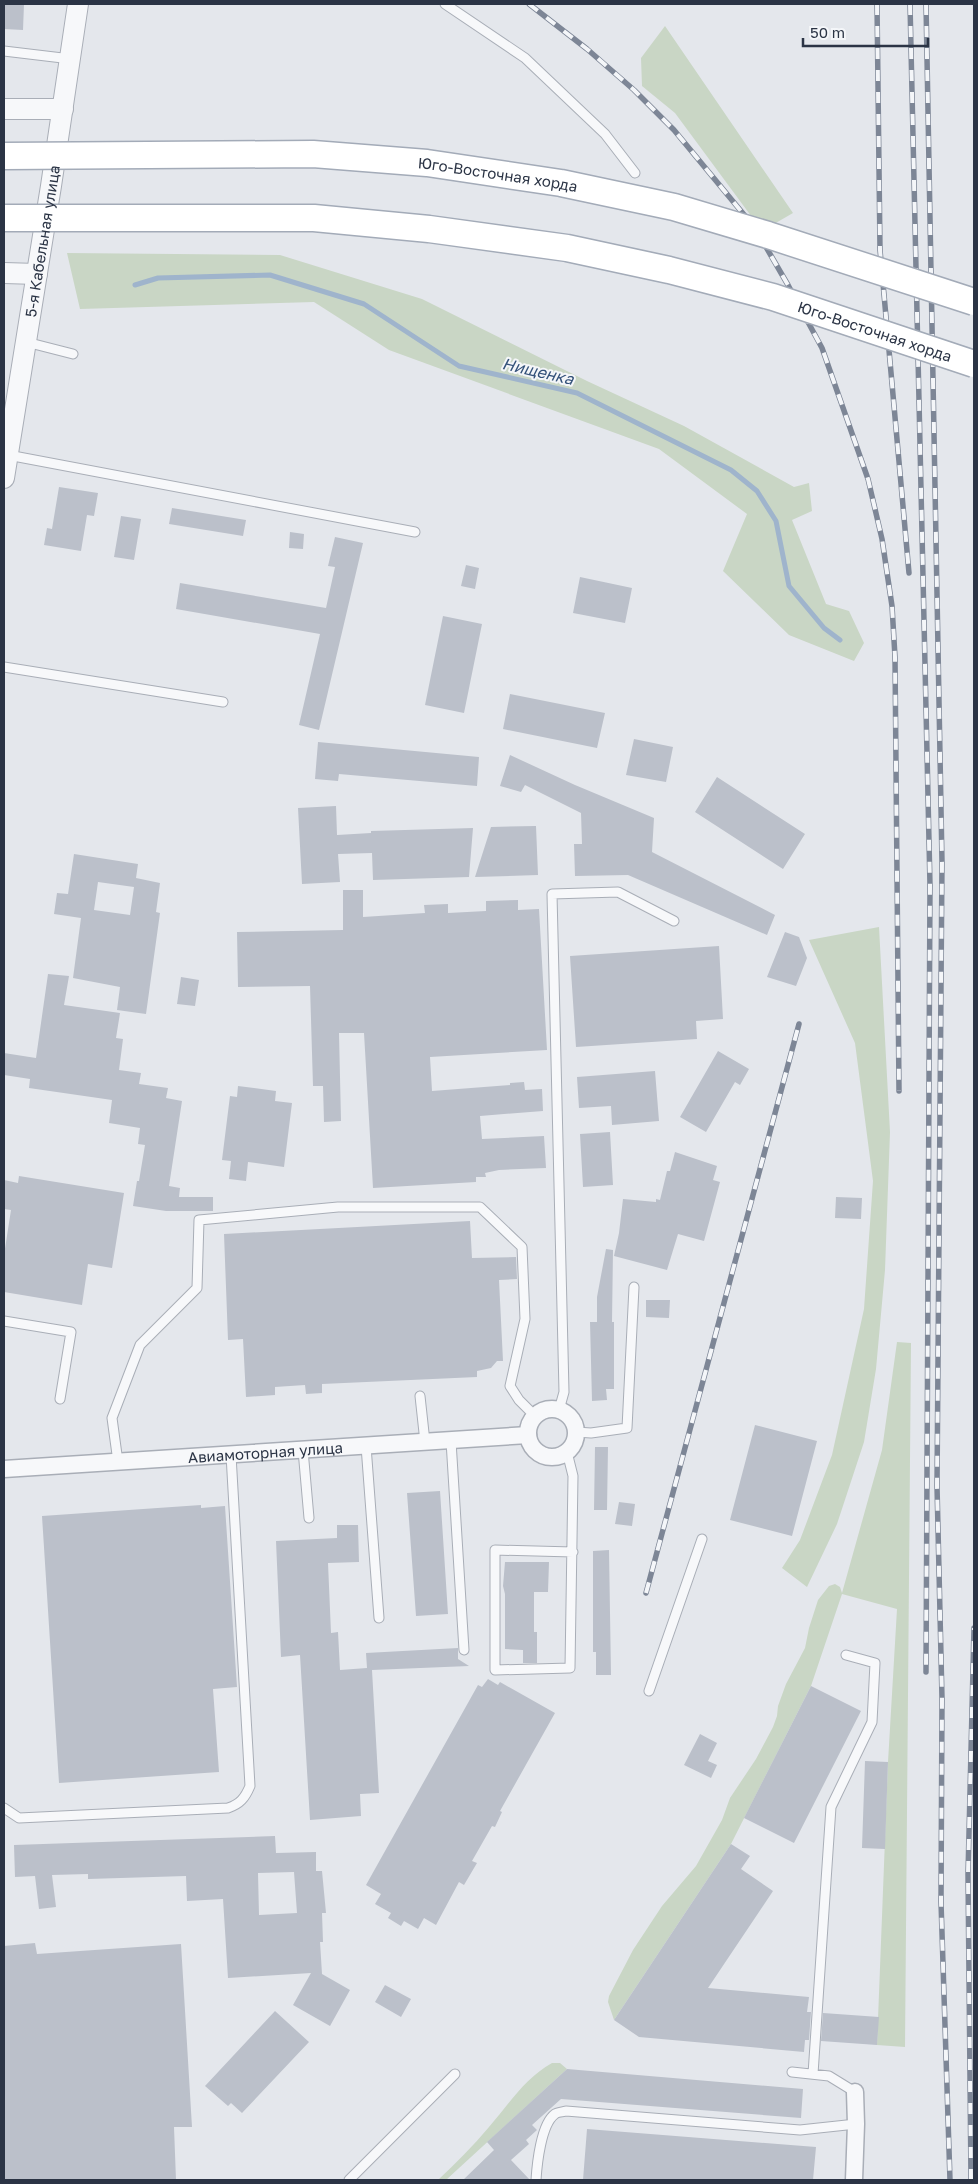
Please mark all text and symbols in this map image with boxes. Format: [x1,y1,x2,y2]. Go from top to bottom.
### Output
scale bar [803,15,928,47]
text: 50 m [810,23,845,41]
street label: Юго-Восточная хорда [417,153,579,195]
street label: 5-я Кабельная улица [21,164,63,318]
street label: Юго-Восточная хорда [796,297,954,365]
water label: Нищенка [500,353,576,389]
street label: Авиамоторная улица [187,1438,344,1466]

